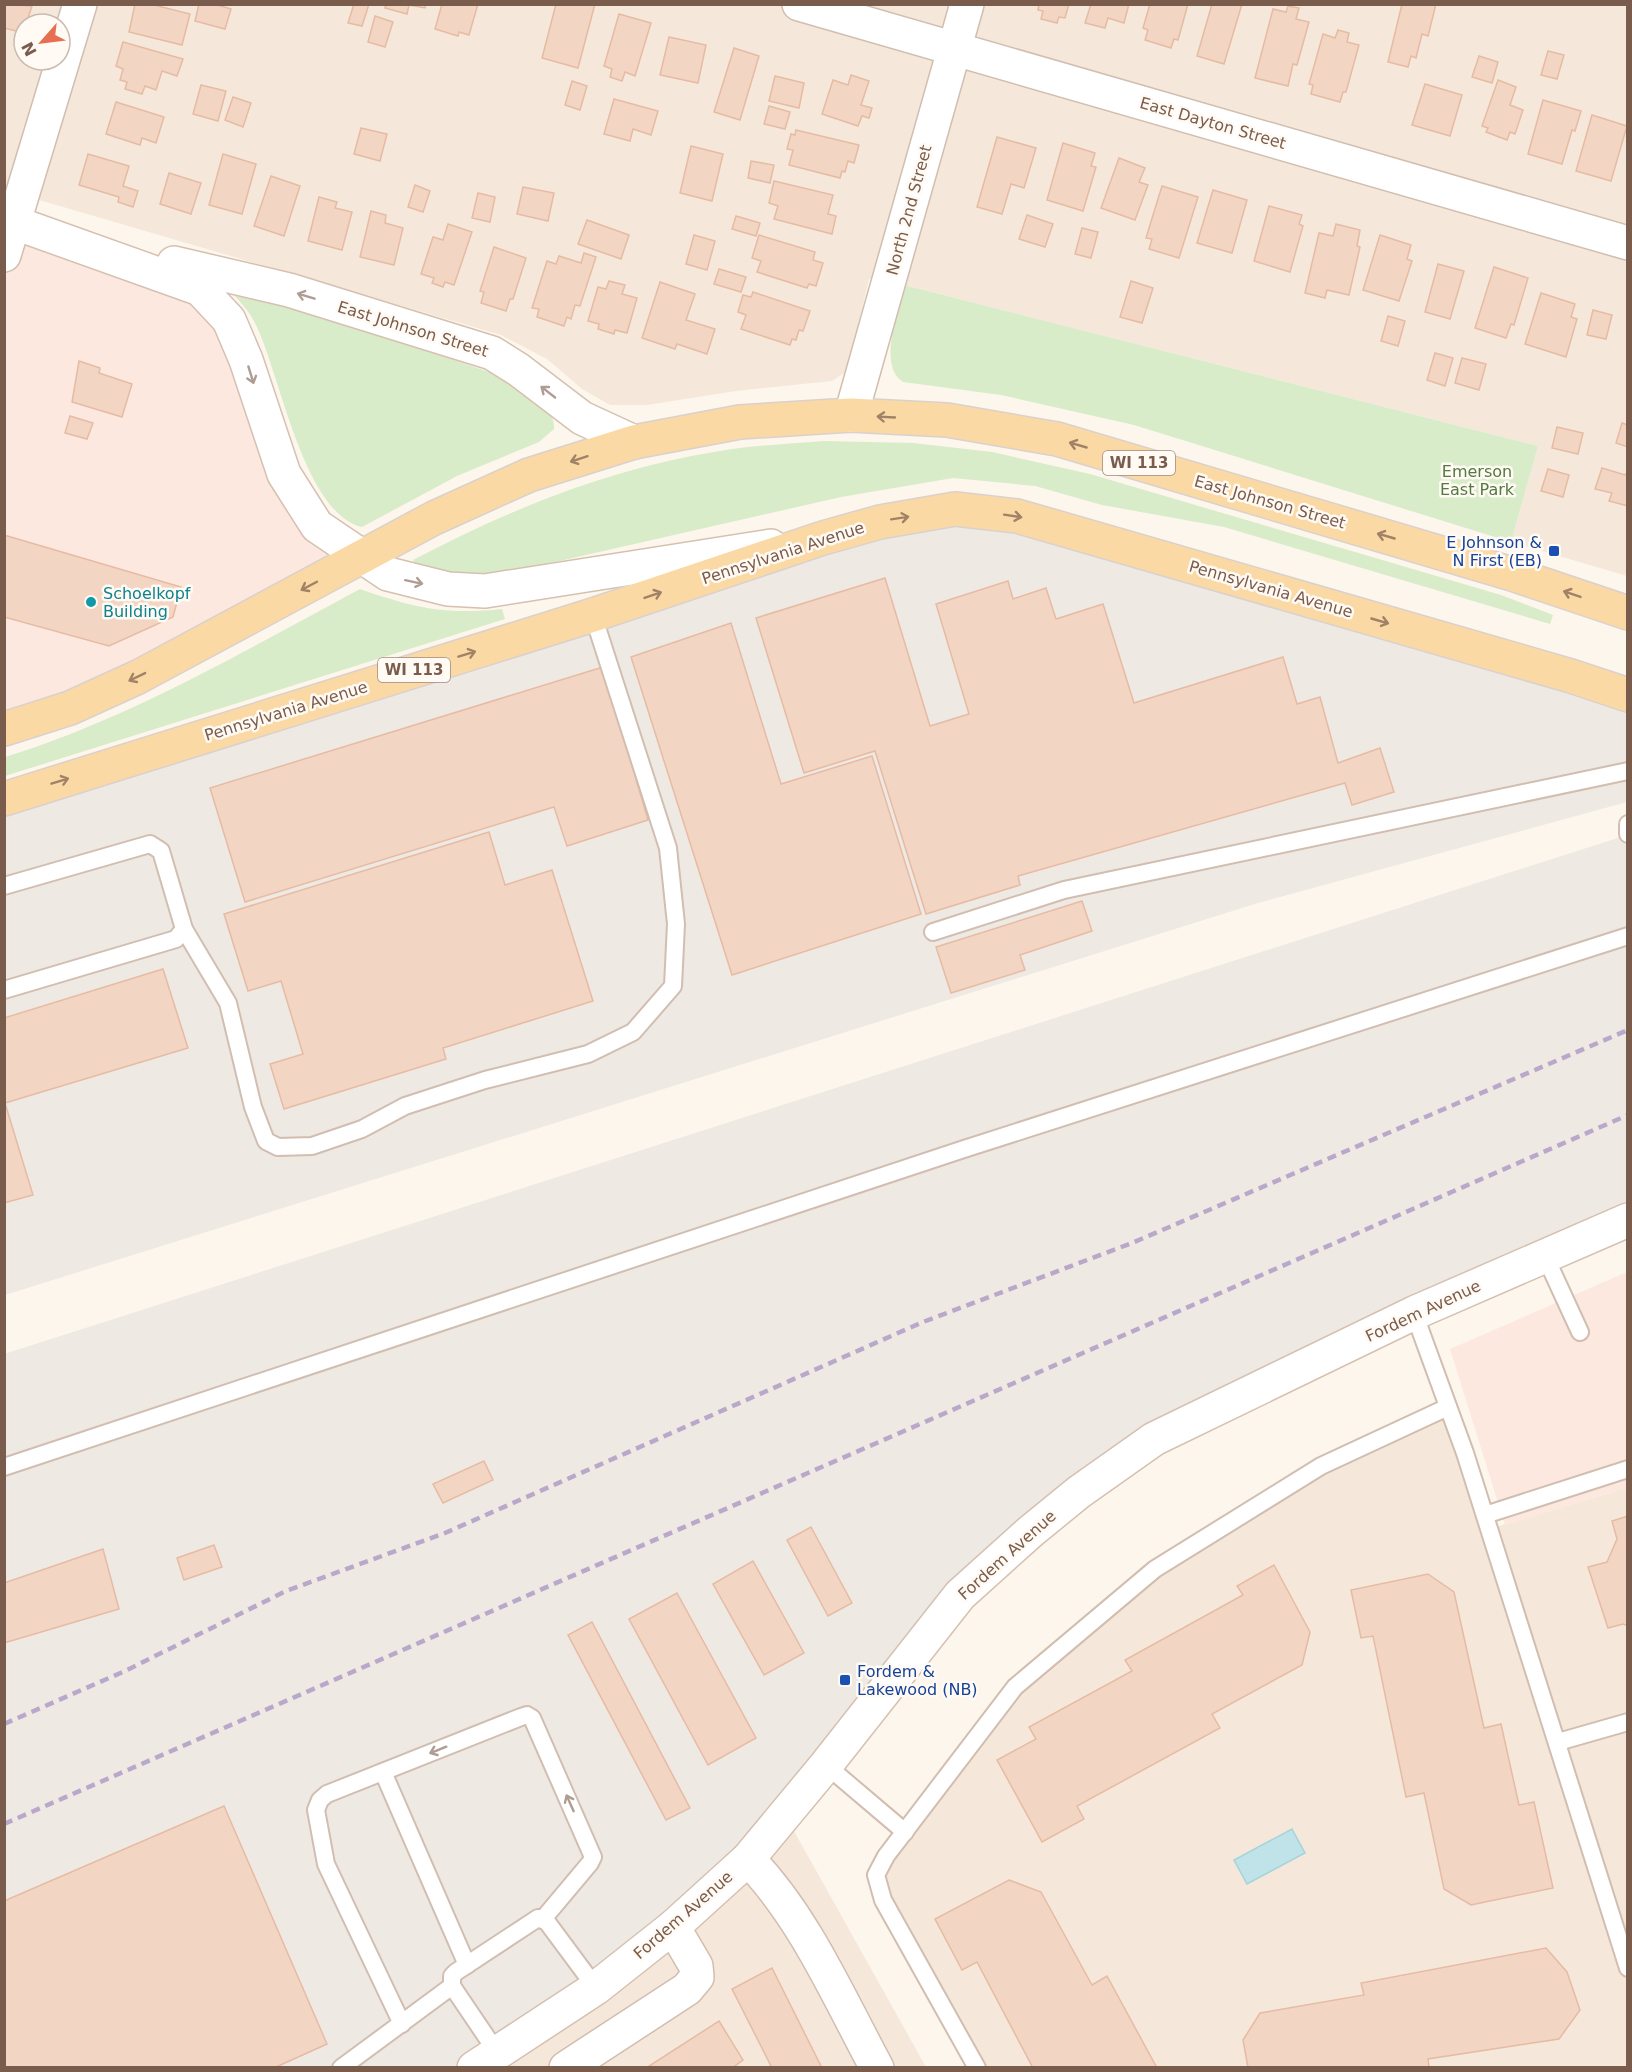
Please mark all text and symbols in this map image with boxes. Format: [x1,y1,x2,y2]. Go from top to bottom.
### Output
north arrow [12,12,72,72]
text: N [18,38,41,59]
street label: East Dayton Street [1138,93,1288,153]
street label: North 2nd Street [882,143,936,277]
one-way arrow [297,290,316,301]
street label: East Johnson Street [335,297,491,361]
one-way arrow [246,365,257,384]
one-way arrow [540,385,556,398]
one-way arrow [876,411,896,422]
one-way arrow [1069,439,1088,450]
road number: WI 113 [1103,451,1175,475]
one-way arrow [570,454,589,465]
park label: Emerson East Park [1440,462,1515,499]
street label: East Johnson Street [1192,471,1348,533]
one-way arrow [1003,511,1022,522]
one-way arrow [890,513,909,524]
street label: Pennsylvania Avenue [699,518,867,588]
one-way arrow [1377,530,1396,541]
place label: E Johnson & N First (EB) [1446,533,1542,570]
marker: E Johnson & N First (EB) [1547,544,1561,558]
street label: Pennsylvania Avenue [1187,556,1355,622]
one-way arrow [404,577,423,588]
one-way arrow [301,580,319,592]
place label: Schoelkopf Building [103,584,191,621]
one-way arrow [1563,588,1582,599]
one-way arrow [643,589,662,600]
marker: Schoelkopf Building [84,595,98,609]
one-way arrow [1370,615,1389,627]
one-way arrow [457,648,476,659]
road number: WI 113 [378,658,450,682]
one-way arrow [129,672,147,684]
street label: Pennsylvania Avenue [202,677,370,745]
one-way arrow [50,775,69,786]
street label: Fordem Avenue [1362,1276,1484,1346]
street label: Fordem Avenue [954,1506,1060,1604]
place label: Fordem & Lakewood (NB) [857,1662,978,1699]
marker: Fordem & Lakewood (NB) [838,1673,852,1687]
one-way arrow [429,1745,447,1756]
one-way arrow [564,1794,575,1812]
street label: Fordem Avenue [630,1867,736,1963]

